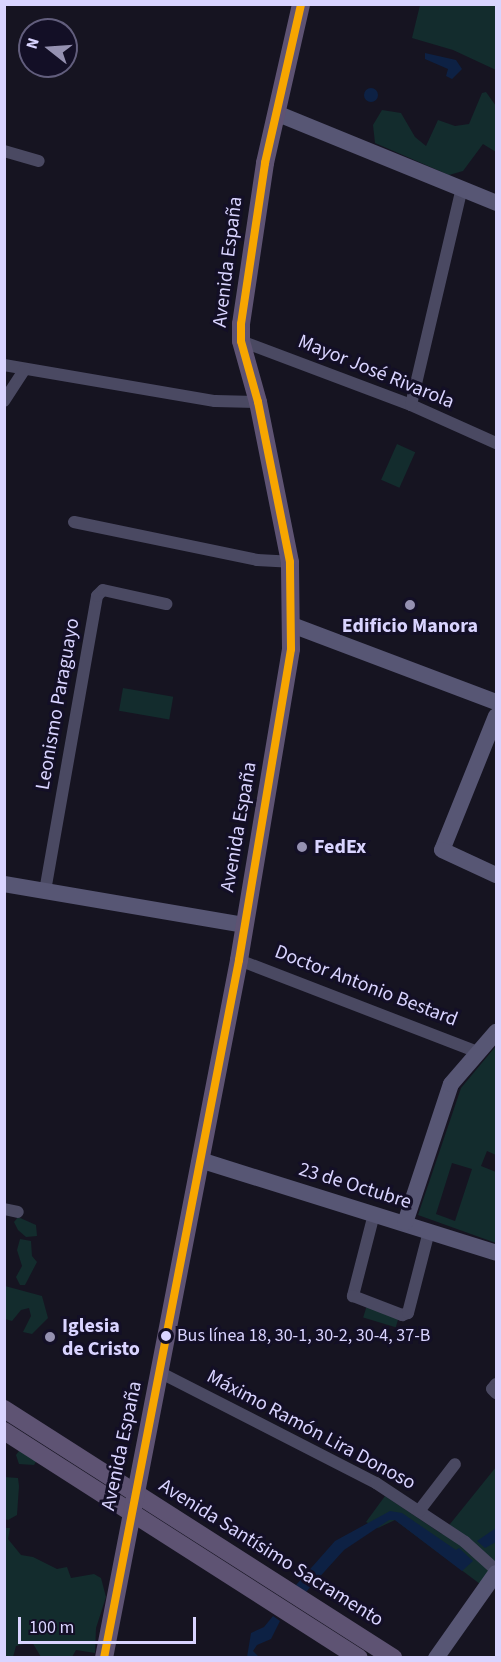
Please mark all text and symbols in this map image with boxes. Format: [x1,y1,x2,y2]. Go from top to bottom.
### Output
north arrow [18,18,78,78]
text: N [21,35,45,52]
street label: Avenida España [208,195,248,329]
street label: Mayor José Rivarola [294,330,458,414]
marker: Edificio Manora [403,598,417,612]
place label: Edificio Manora [342,614,478,638]
street label: Leonismo Paraguayo [31,616,85,792]
street label: Avenida España [216,760,262,894]
place label: FedEx [314,835,366,859]
marker: FedEx [295,840,309,854]
street label: Doctor Antonio Bestard [271,940,461,1032]
street label: 23 de Octubre [296,1157,414,1215]
place label: Iglesia de Cristo [62,1314,140,1361]
place label: Bus línea 18, 30-1, 30-2, 30-4, 37-B [177,1325,430,1347]
marker: Iglesia de Cristo [43,1330,57,1344]
marker: Bus línea 18, 30-1, 30-2, 30-4, 37-B [160,1330,172,1342]
street label: Máximo Ramón Lira Donoso [203,1365,419,1495]
street label: Avenida España [97,1379,147,1513]
street label: Avenida Santísimo Sacramento [154,1474,388,1632]
scale bar [21,1605,200,1643]
text: 100 m [29,1615,74,1640]

